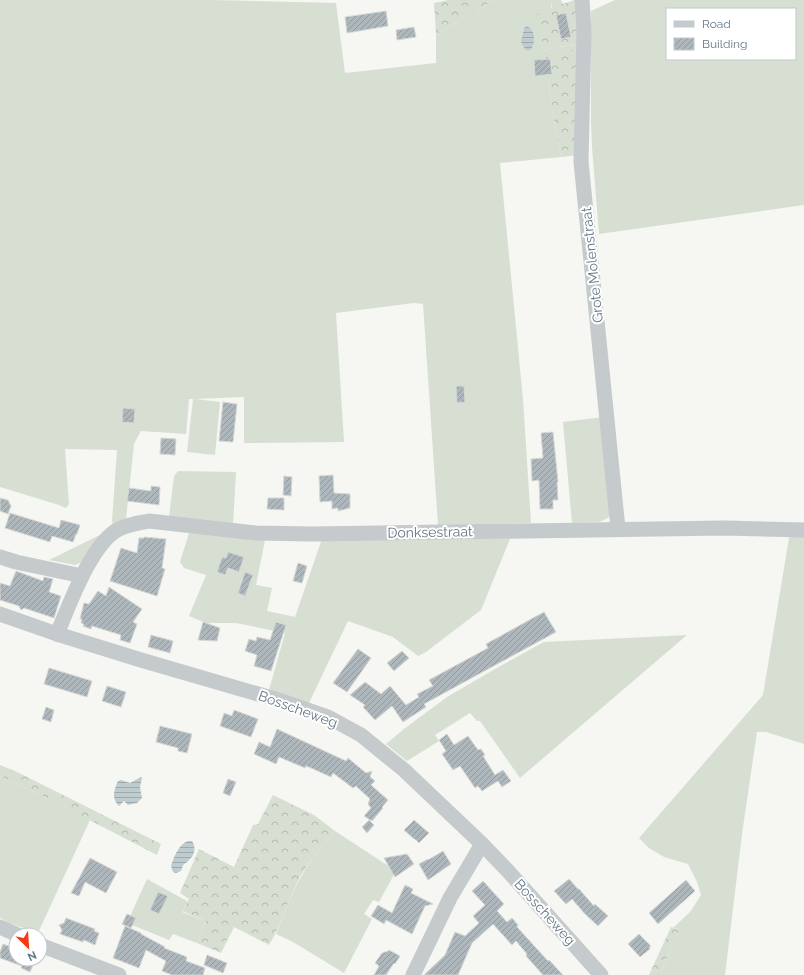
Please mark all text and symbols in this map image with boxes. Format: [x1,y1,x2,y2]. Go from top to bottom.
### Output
legend [666,8,796,60]
text: Road [702,17,731,31]
text: Building [702,37,748,51]
street label: Grote Molenstraat [578,206,606,324]
street label: Donksestraat [387,523,473,541]
street label: Bosscheweg [256,687,340,731]
street label: Bosscheweg [511,876,579,948]
north arrow [8,927,48,967]
text: N [25,948,39,963]

